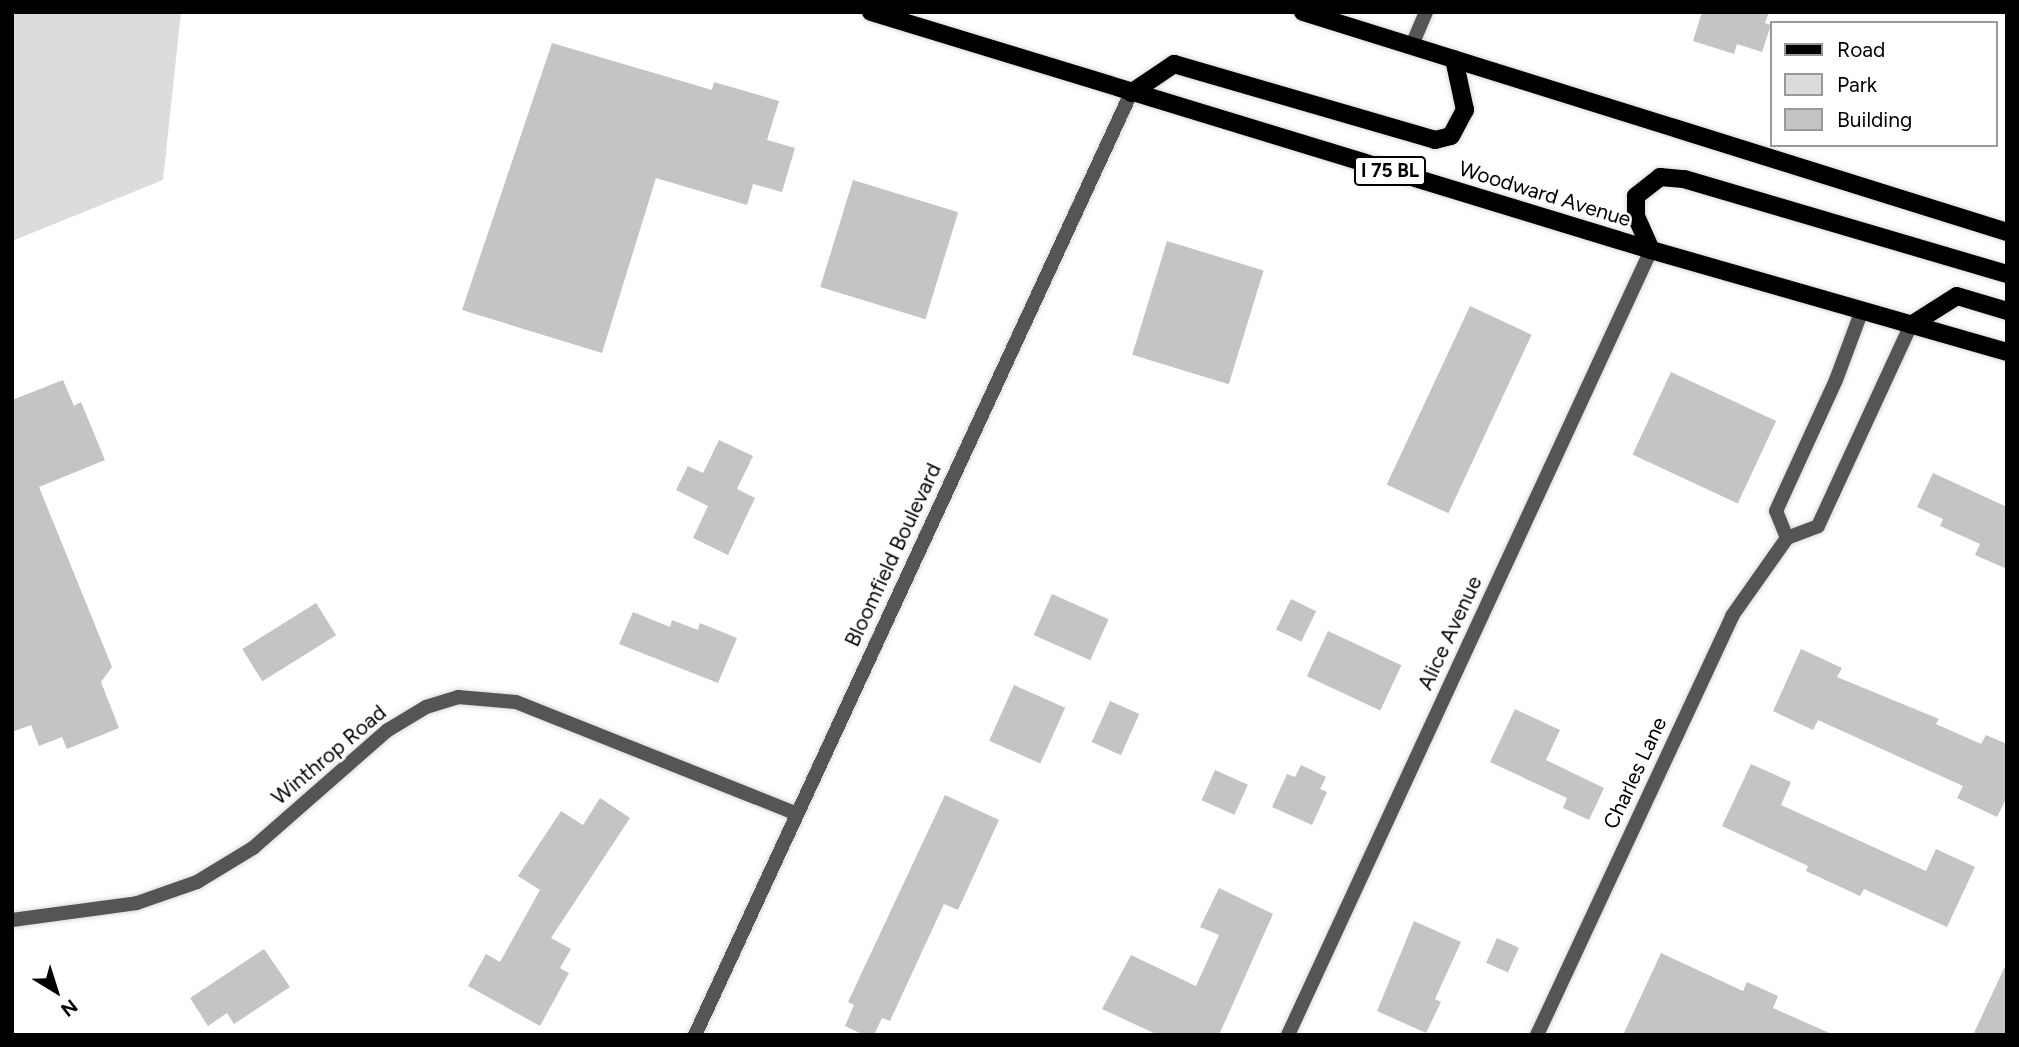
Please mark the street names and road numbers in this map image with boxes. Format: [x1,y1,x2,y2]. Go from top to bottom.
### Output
road number: I 75 BL [1353,155,1427,186]
street label: Woodward Avenue [1456,156,1634,232]
street label: Bloomfield Boulevard [839,459,947,651]
street label: Alice Avenue [1413,572,1487,694]
street label: Winthrop Road [267,700,391,810]
street label: Charles Lane [1598,713,1672,833]

